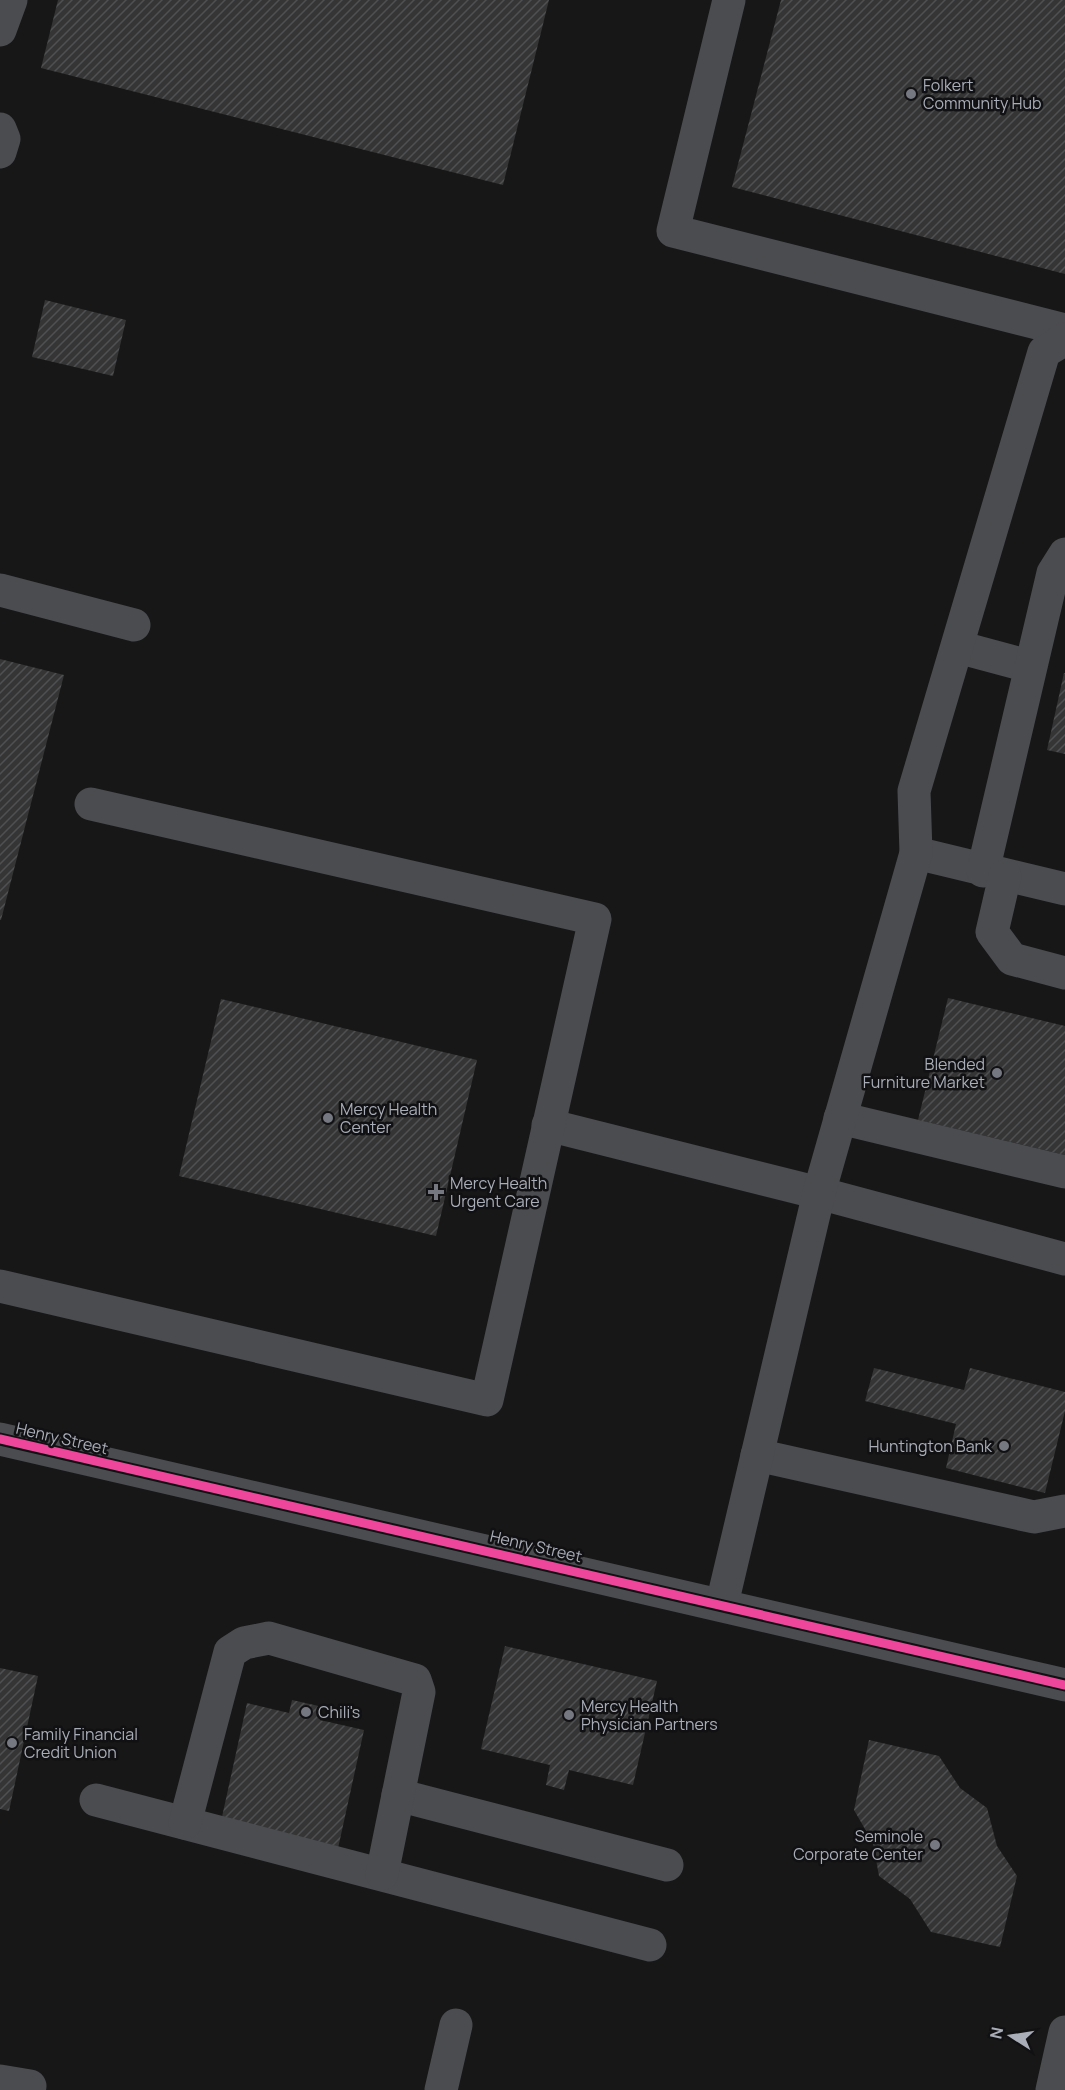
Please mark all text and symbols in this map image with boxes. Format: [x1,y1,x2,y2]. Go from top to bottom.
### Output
place label: Folkert Community Hub [923,74,1042,114]
marker: Folkert Community Hub [904,87,918,101]
place label: Blended Furniture Market [863,1053,985,1093]
marker: Blended Furniture Market [990,1066,1004,1080]
place label: Mercy Health Center [340,1098,437,1138]
marker: Mercy Health Center [321,1111,335,1125]
place label: Mercy Health Urgent Care [450,1172,547,1212]
marker: Mercy Health Urgent Care [427,1183,445,1201]
street label: Henry Street [14,1417,110,1459]
place label: Huntington Bank [869,1435,993,1457]
marker: Huntington Bank [997,1439,1011,1453]
street label: Henry Street [488,1525,584,1567]
place label: Mercy Health Physician Partners [581,1695,718,1735]
place label: Chili's [318,1701,360,1723]
marker: Chili's [299,1705,313,1719]
marker: Mercy Health Physician Partners [562,1708,576,1722]
place label: Family Financial Credit Union [24,1723,138,1763]
marker: Family Financial Credit Union [5,1736,19,1750]
place label: Seminole Corporate Center [793,1825,923,1865]
marker: Seminole Corporate Center [928,1838,942,1852]
north arrow [981,2006,1041,2066]
text: N [984,2025,1008,2041]

